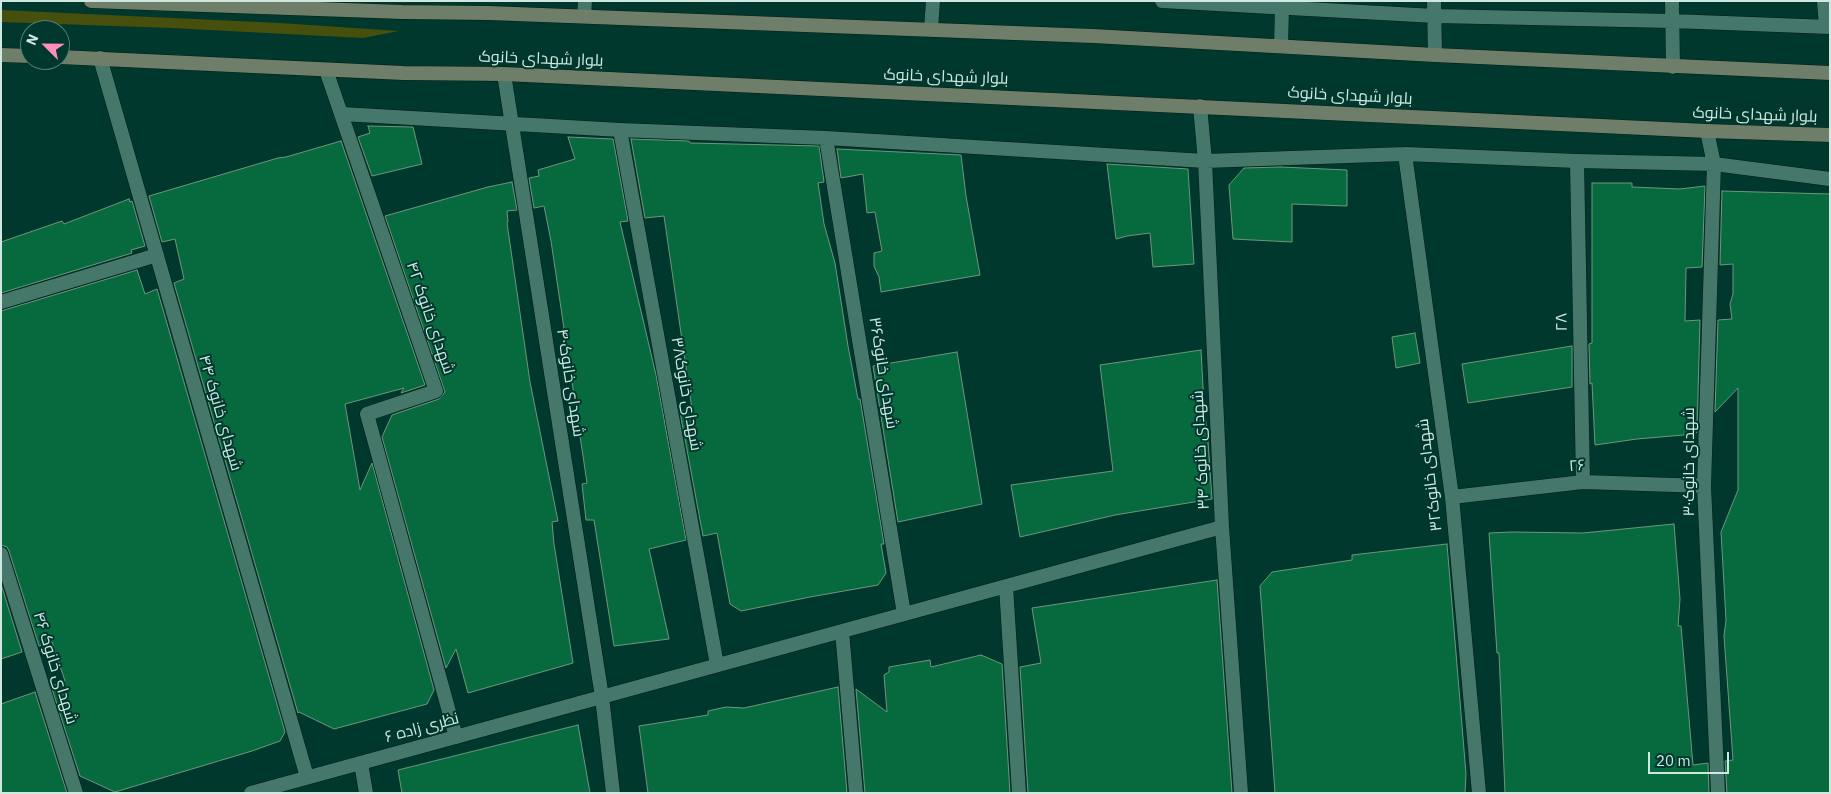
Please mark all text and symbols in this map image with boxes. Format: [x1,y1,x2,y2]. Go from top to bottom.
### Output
north arrow [20,20,70,70]
text: N [22,31,42,48]
street label: بلوار شهدای خانوک [478,47,604,71]
street label: بلوار شهدای خانوک [883,65,1009,89]
street label: بلوار شهدای خانوک [1287,83,1413,109]
street label: بلوار شهدای خانوک [1692,103,1818,127]
street label: شهدای خانوک ۴۲ [402,259,458,377]
street label: ۲۸ [1552,313,1572,331]
street label: شهدای خانوک۳۶ [865,316,901,430]
street label: شهدای خانوک۴۰ [552,328,588,438]
street label: شهدای خانوک۳۸ [667,336,705,452]
street label: ۴۴ شهدای خانوک [194,353,246,473]
street label: ۳۴ شهدای خانوک [1188,390,1214,510]
street label: شهدای خانوک۳۰ [1679,407,1699,517]
street label: شهدای خانوک۳۲ [1414,417,1446,533]
street label: ۲۶ [1568,456,1586,476]
street label: ۴۶ شهدای خانوک [29,609,81,727]
street label: نظری زاده ۶ [383,709,461,747]
scale bar [1651,742,1732,774]
text: 20 m [1656,751,1691,770]

